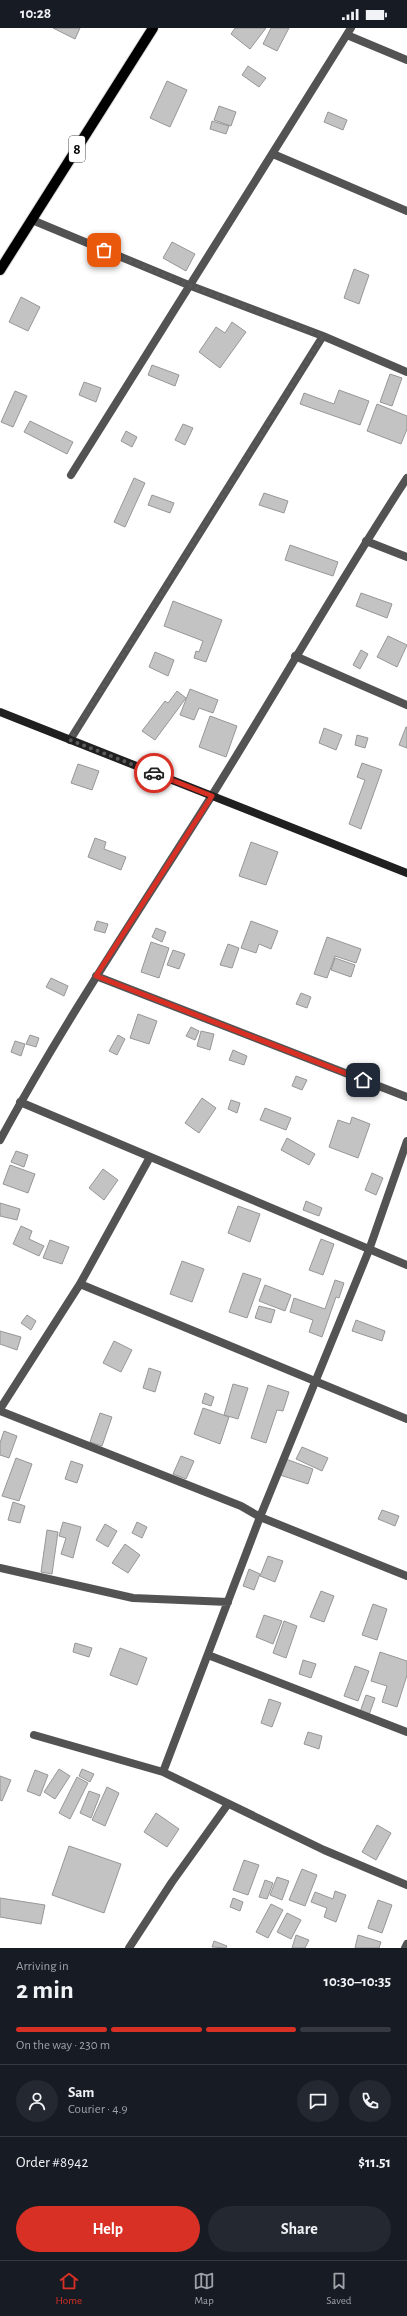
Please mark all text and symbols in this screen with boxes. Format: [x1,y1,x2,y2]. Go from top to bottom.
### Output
text: 10:28 [20,6,51,21]
road number: 8 [69,136,85,162]
pin [87,233,121,267]
icon: bag [93,239,115,261]
courier [134,753,174,793]
icon: car [143,762,165,784]
pin [346,1063,380,1097]
icon: home [352,1069,374,1091]
text: Arriving in [16,1960,69,1973]
text: 10:30–10:35 [324,1974,391,1989]
text: 2 min [16,1977,74,2003]
text: On the way · 230 m [16,2039,110,2052]
button: person [16,2080,58,2122]
button: chat [297,2080,339,2122]
button: phone [349,2080,391,2122]
text: Sam [68,2085,94,2100]
text: Courier · 4.9 [68,2103,128,2116]
text: Order #8942 [16,2155,88,2170]
text: $11.51 [358,2155,391,2170]
button: Help [16,2206,200,2252]
button: Share [208,2206,391,2252]
tab: Home [56,2270,82,2307]
tab: Map [193,2270,215,2307]
tab: Saved [326,2270,351,2307]

